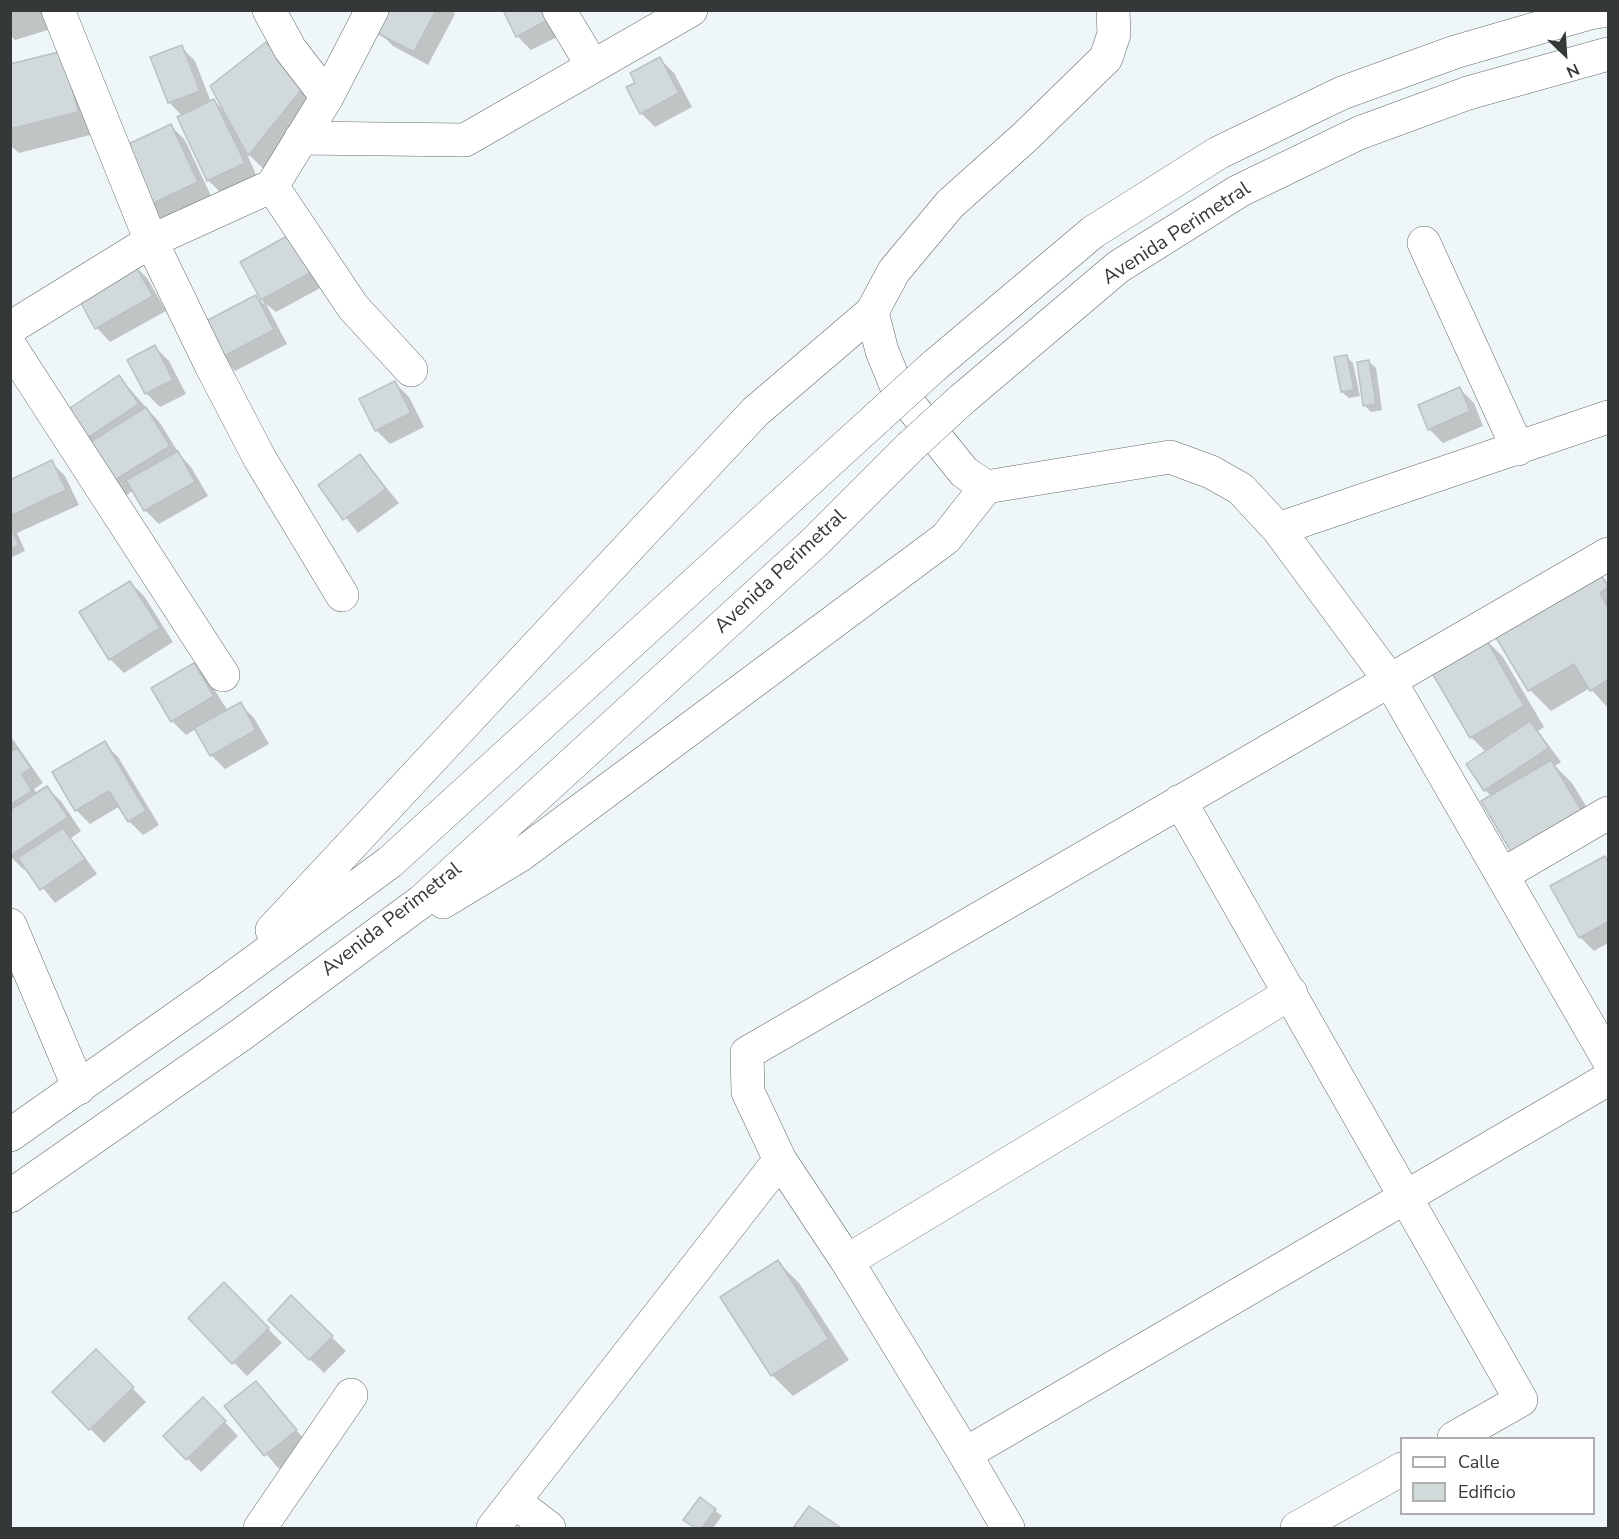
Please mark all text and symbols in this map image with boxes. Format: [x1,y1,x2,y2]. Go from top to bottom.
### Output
north arrow [1535,24,1595,84]
text: N [1563,58,1583,83]
street label: Avenida Perimetral [1099,177,1255,291]
street label: Avenida Perimetral [710,505,852,639]
street label: Avenida Perimetral [317,858,467,982]
legend [1400,1437,1595,1515]
text: Calle [1458,1450,1500,1474]
text: Edificio [1458,1480,1516,1504]

